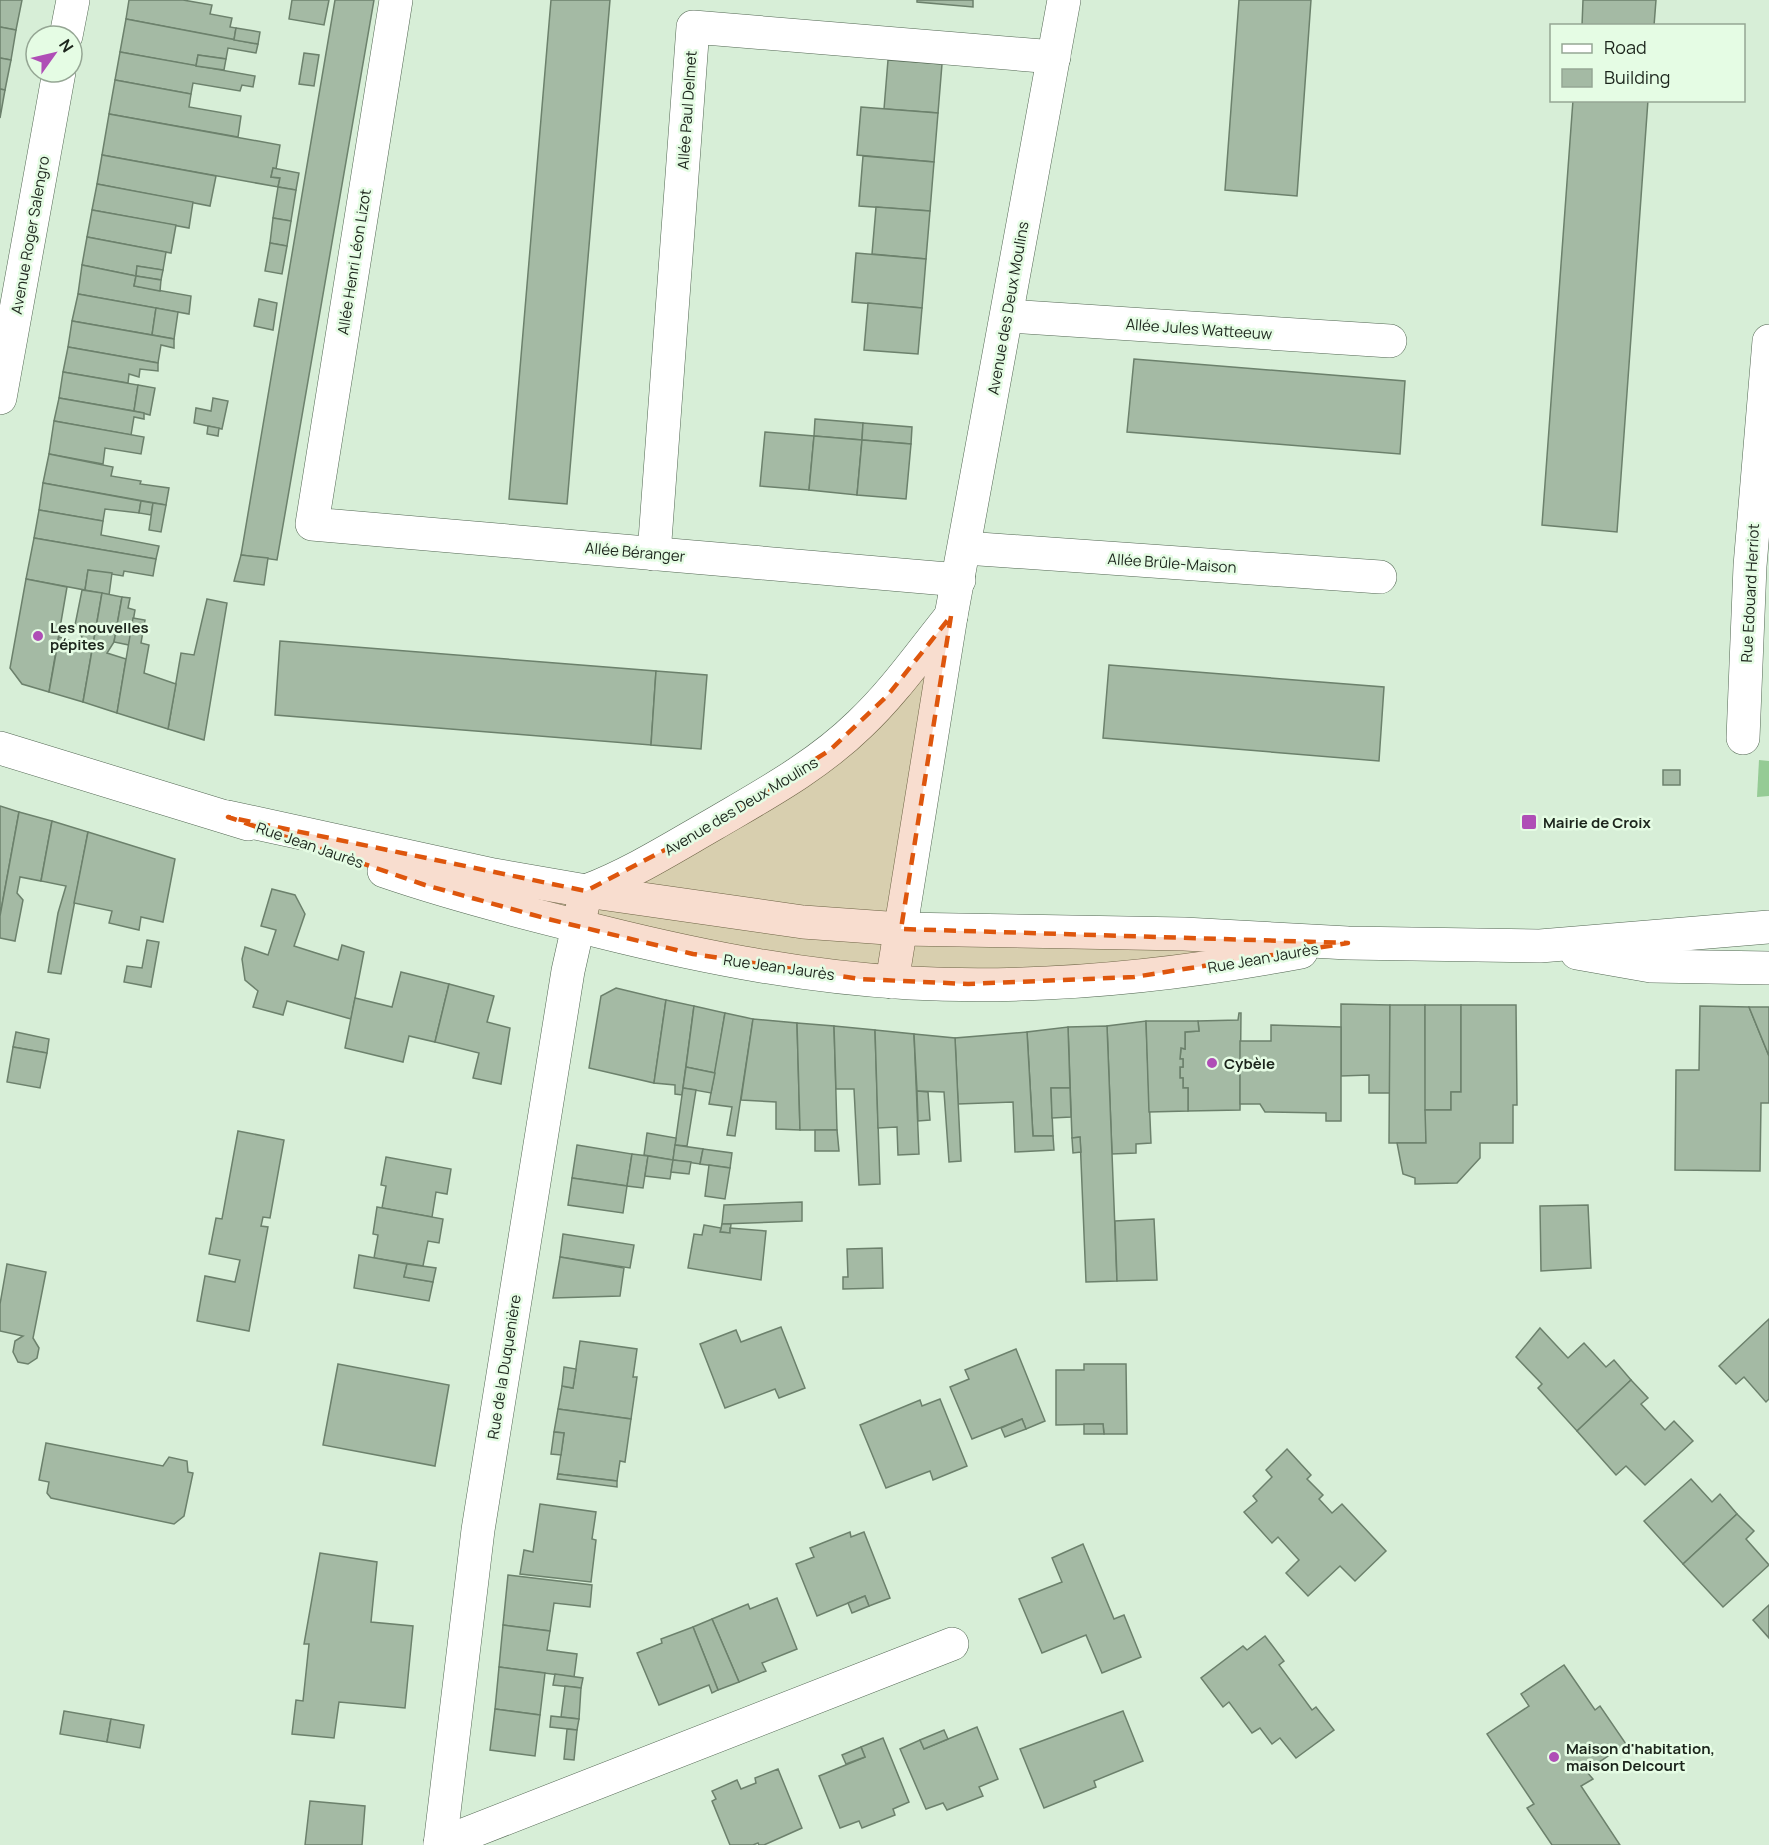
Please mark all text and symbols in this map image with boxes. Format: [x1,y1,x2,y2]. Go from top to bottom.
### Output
north arrow [24,24,84,84]
legend [1550,24,1745,102]
text: N [54,35,79,57]
text: Road [1604,35,1647,59]
street label: Allée Paul Delmet [672,50,702,170]
text: Building [1604,65,1670,89]
street label: Avenue Roger Salengro [6,154,54,316]
street label: Allée Henri Léon Lizot [332,188,376,336]
street label: Avenue des Deux Moulins [982,220,1034,396]
street label: Allée Jules Watteeuw [1125,313,1273,345]
street label: Rue Edouard Herriot [1736,523,1764,663]
street label: Allée Béranger [584,537,687,567]
street label: Allée Brûle-Maison [1107,548,1237,578]
place label: Les nouvelles pépites [50,617,149,655]
marker: Les nouvelles pépites [31,629,45,643]
street label: Avenue des Deux Moulins [660,752,822,860]
place label: Mairie de Croix [1543,812,1652,833]
marker: Mairie de Croix [1520,813,1538,831]
street label: Rue Jean Jaurès [254,817,367,873]
street label: Rue Jean Jaurès [1206,938,1320,978]
street label: Rue Jean Jaurès [722,949,836,985]
place label: Cybèle [1224,1053,1275,1074]
marker: Cybèle [1205,1056,1219,1070]
street label: Rue de la Duquenière [482,1293,526,1441]
place label: Maison d'habitation, maison Delcourt [1566,1738,1715,1776]
marker: Maison d'habitation, maison Delcourt [1547,1750,1561,1764]

